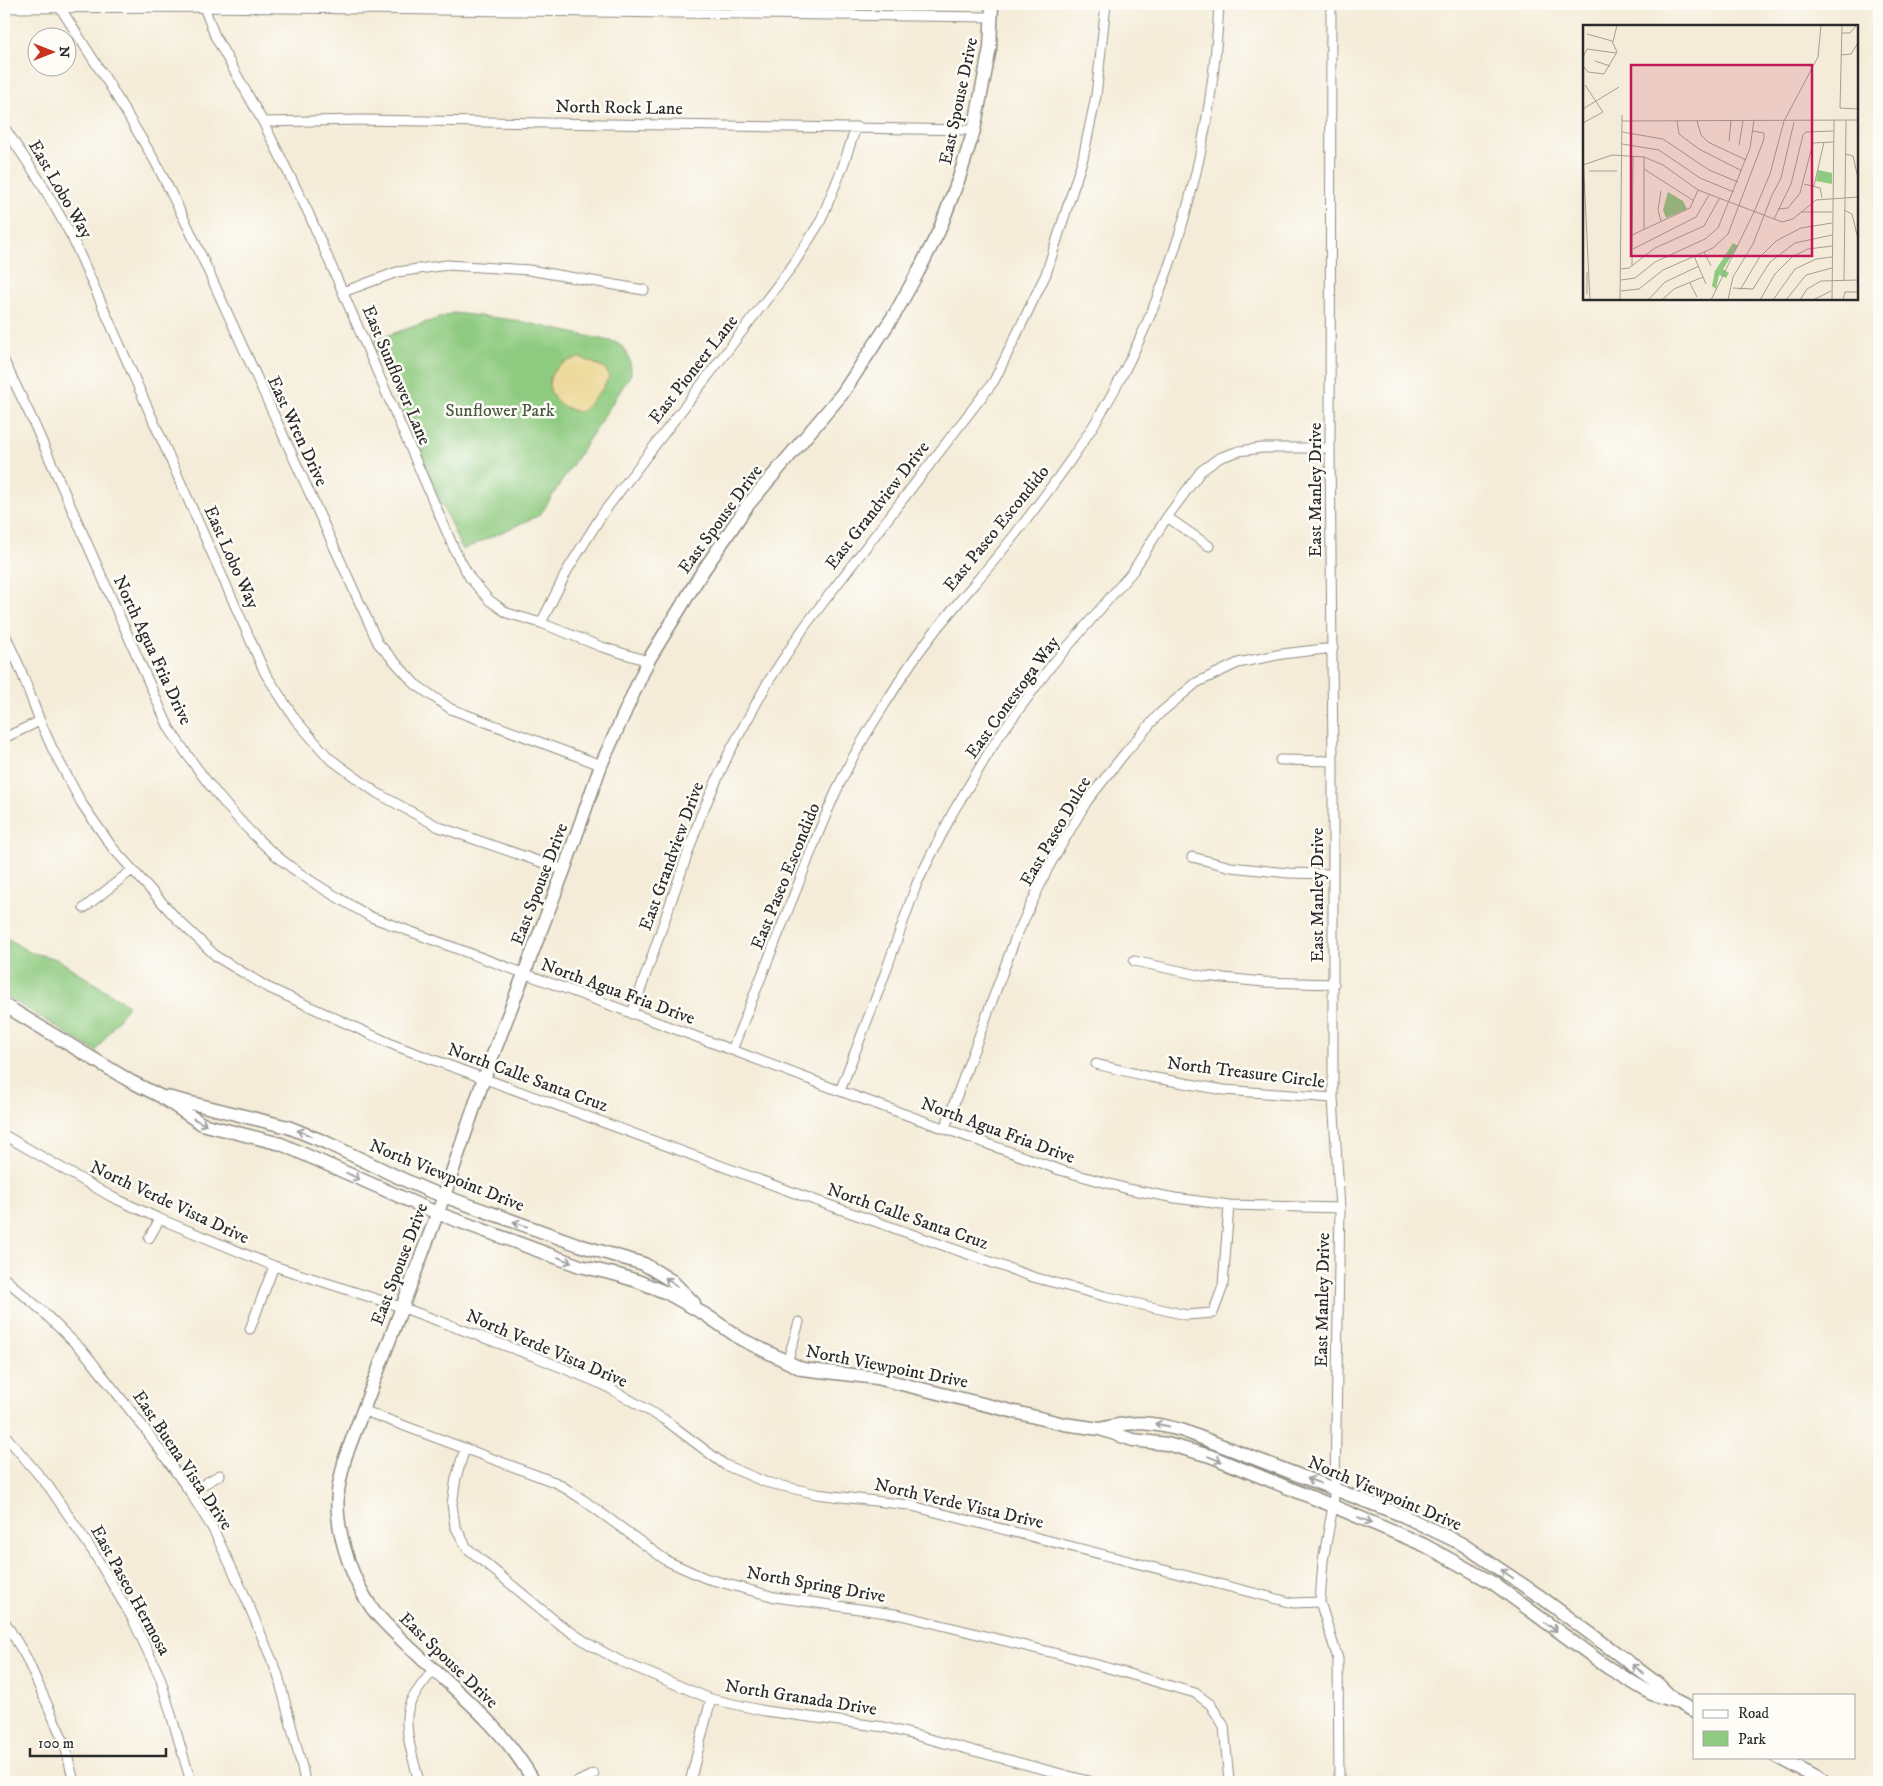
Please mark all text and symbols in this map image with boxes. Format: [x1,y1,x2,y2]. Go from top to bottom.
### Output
inset map [1583,25,1858,300]
north arrow [28,28,78,78]
street label: East Spouse Drive [935,36,983,167]
text: N [55,46,73,58]
street label: North Rock Lane [555,96,683,120]
street label: East Lobo Way [23,136,97,243]
street label: East Sunflower Lane [357,302,435,448]
street label: East Pioneer Lane [644,311,743,428]
street label: East Wren Drive [262,373,332,490]
park label: Sunflower Park [445,400,555,422]
street label: East Manley Drive [1305,423,1327,557]
street label: East Grandview Drive [821,437,935,574]
street label: East Spouse Drive [674,461,768,578]
street label: East Paseo Escondido [939,461,1055,596]
street label: East Lobo Way [199,503,264,613]
street label: North Agua Fria Drive [108,572,196,729]
street label: East Conestoga Way [961,632,1065,763]
street label: East Paseo Dulce [1016,773,1096,890]
street label: East Grandview Drive [635,779,709,934]
street label: East Paseo Escondido [746,800,825,953]
street label: East Spouse Drive [506,820,573,949]
street label: East Manley Drive [1307,828,1329,962]
street label: North Agua Fria Drive [538,954,698,1030]
street label: North Calle Santa Cruz [444,1039,611,1117]
street label: North Treasure Circle [1166,1052,1326,1094]
street label: North Agua Fria Drive [918,1093,1078,1169]
one-way arrow [193,1117,208,1127]
one-way arrow [296,1128,312,1137]
street label: North Viewpoint Drive [366,1135,527,1217]
street label: North Verde Vista Drive [87,1156,253,1249]
one-way arrow [345,1172,360,1181]
street label: North Calle Santa Cruz [824,1179,991,1255]
street label: East Spouse Drive [366,1200,433,1329]
one-way arrow [513,1219,528,1228]
street label: East Manley Drive [1311,1232,1335,1368]
one-way arrow [557,1256,572,1265]
one-way arrow [665,1276,678,1287]
street label: North Verde Vista Drive [463,1305,631,1393]
street label: North Viewpoint Drive [804,1340,970,1394]
street label: East Buena Vista Drive [127,1387,237,1535]
one-way arrow [1154,1420,1170,1429]
street label: North Viewpoint Drive [1304,1452,1465,1536]
one-way arrow [1207,1454,1222,1464]
street label: North Verde Vista Drive [872,1474,1046,1534]
one-way arrow [1307,1476,1322,1485]
one-way arrow [1357,1515,1372,1525]
street label: East Paseo Hermosa [85,1522,175,1660]
street label: North Spring Drive [745,1562,887,1608]
one-way arrow [1500,1569,1514,1579]
street label: East Spouse Drive [394,1608,502,1714]
one-way arrow [1544,1622,1558,1632]
one-way arrow [1632,1664,1645,1675]
street label: North Granada Drive [723,1675,878,1721]
legend [1693,1694,1856,1758]
text: Road [1738,1704,1770,1723]
scale bar [30,1726,166,1758]
text: Park [1738,1730,1767,1749]
text: 100 m [38,1734,74,1753]

